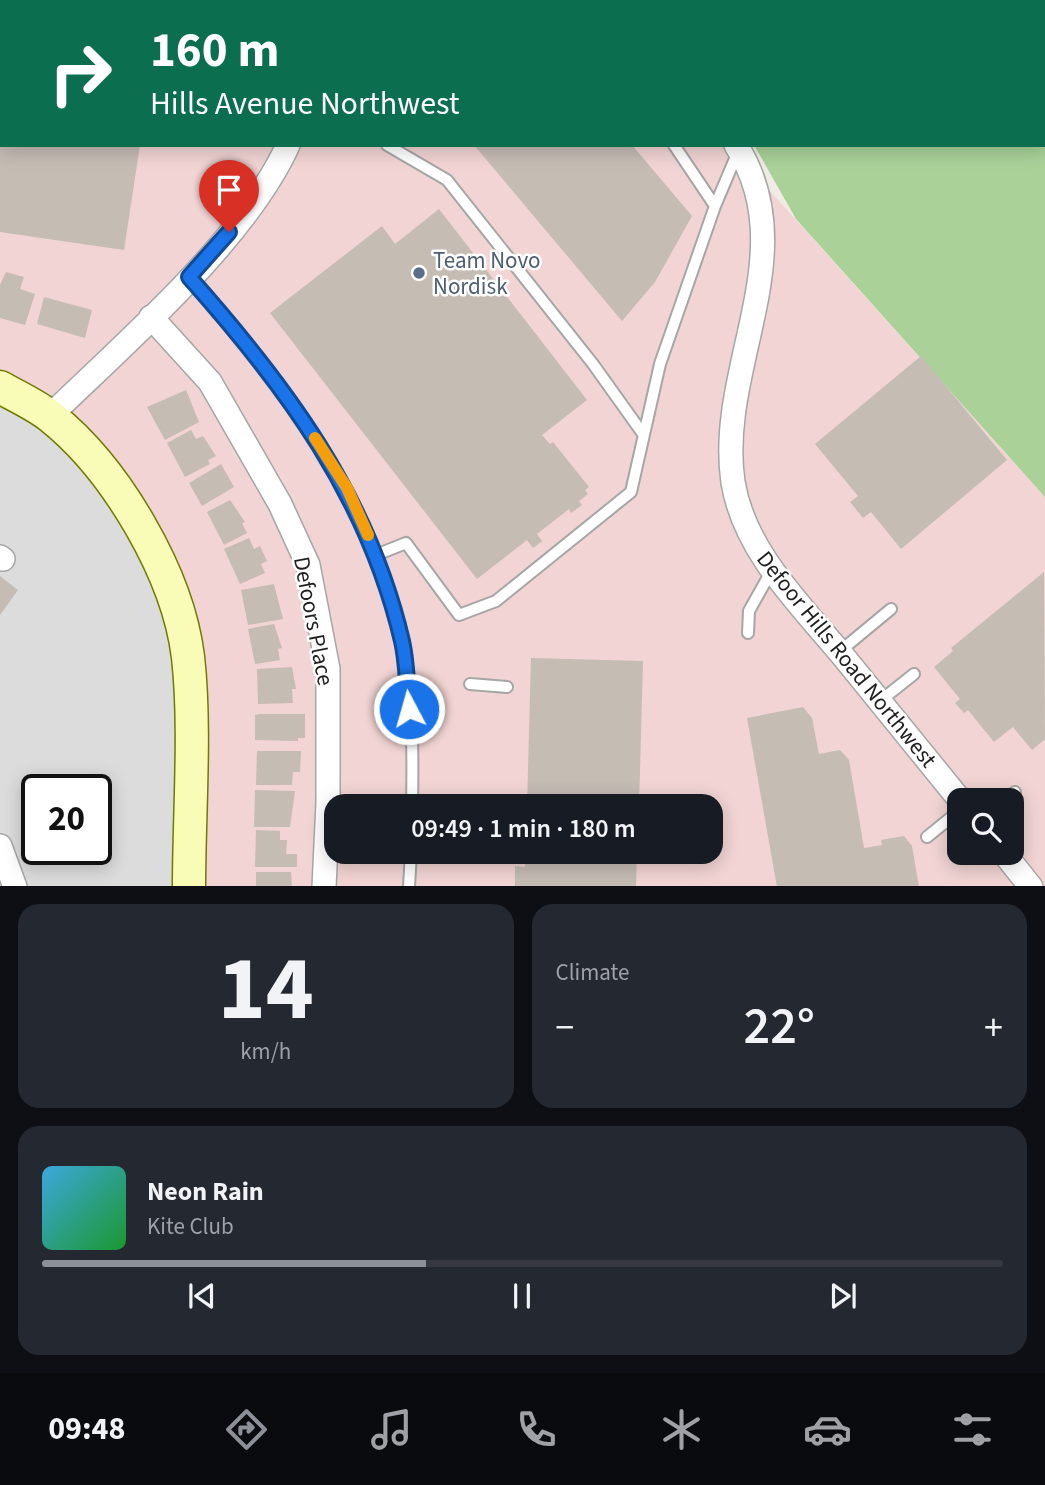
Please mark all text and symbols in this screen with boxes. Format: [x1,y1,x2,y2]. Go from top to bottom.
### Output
text: 160 m [150,16,279,86]
icon: right [35,28,126,119]
text: Hills Avenue Northwest [150,81,460,127]
pin [199,160,259,232]
icon: arrive [210,171,248,209]
place label: Team Novo Nordisk [433,244,541,303]
marker: Team Novo Nordisk [411,265,427,281]
street label: Defoor Hills Road Northwest [749,544,945,775]
street label: Defoors Place [285,554,342,689]
position arrow [372,672,446,746]
speed limit sign: 20 [21,774,112,865]
map controls [947,788,1024,865]
button: search [947,788,1024,865]
text: 09:49 · 1 min · 180 m [411,810,636,847]
text: 14 [218,925,314,1054]
text: Climate [556,956,629,989]
text: 22° [744,990,815,1064]
text: − [556,1001,574,1055]
text: + [984,1001,1003,1055]
text: km/h [240,1035,291,1068]
text: Neon Rain [147,1173,264,1210]
text: Kite Club [147,1210,234,1243]
icon: previous [183,1277,221,1315]
icon: pause [503,1277,541,1315]
icon: next [824,1277,862,1315]
icon: directions [222,1405,271,1454]
icon: music [367,1405,416,1454]
icon: phone [512,1405,561,1454]
icon: climate [657,1405,706,1454]
icon: car [803,1405,852,1454]
icon: filters [948,1405,997,1454]
text: 09:48 [48,1406,125,1452]

